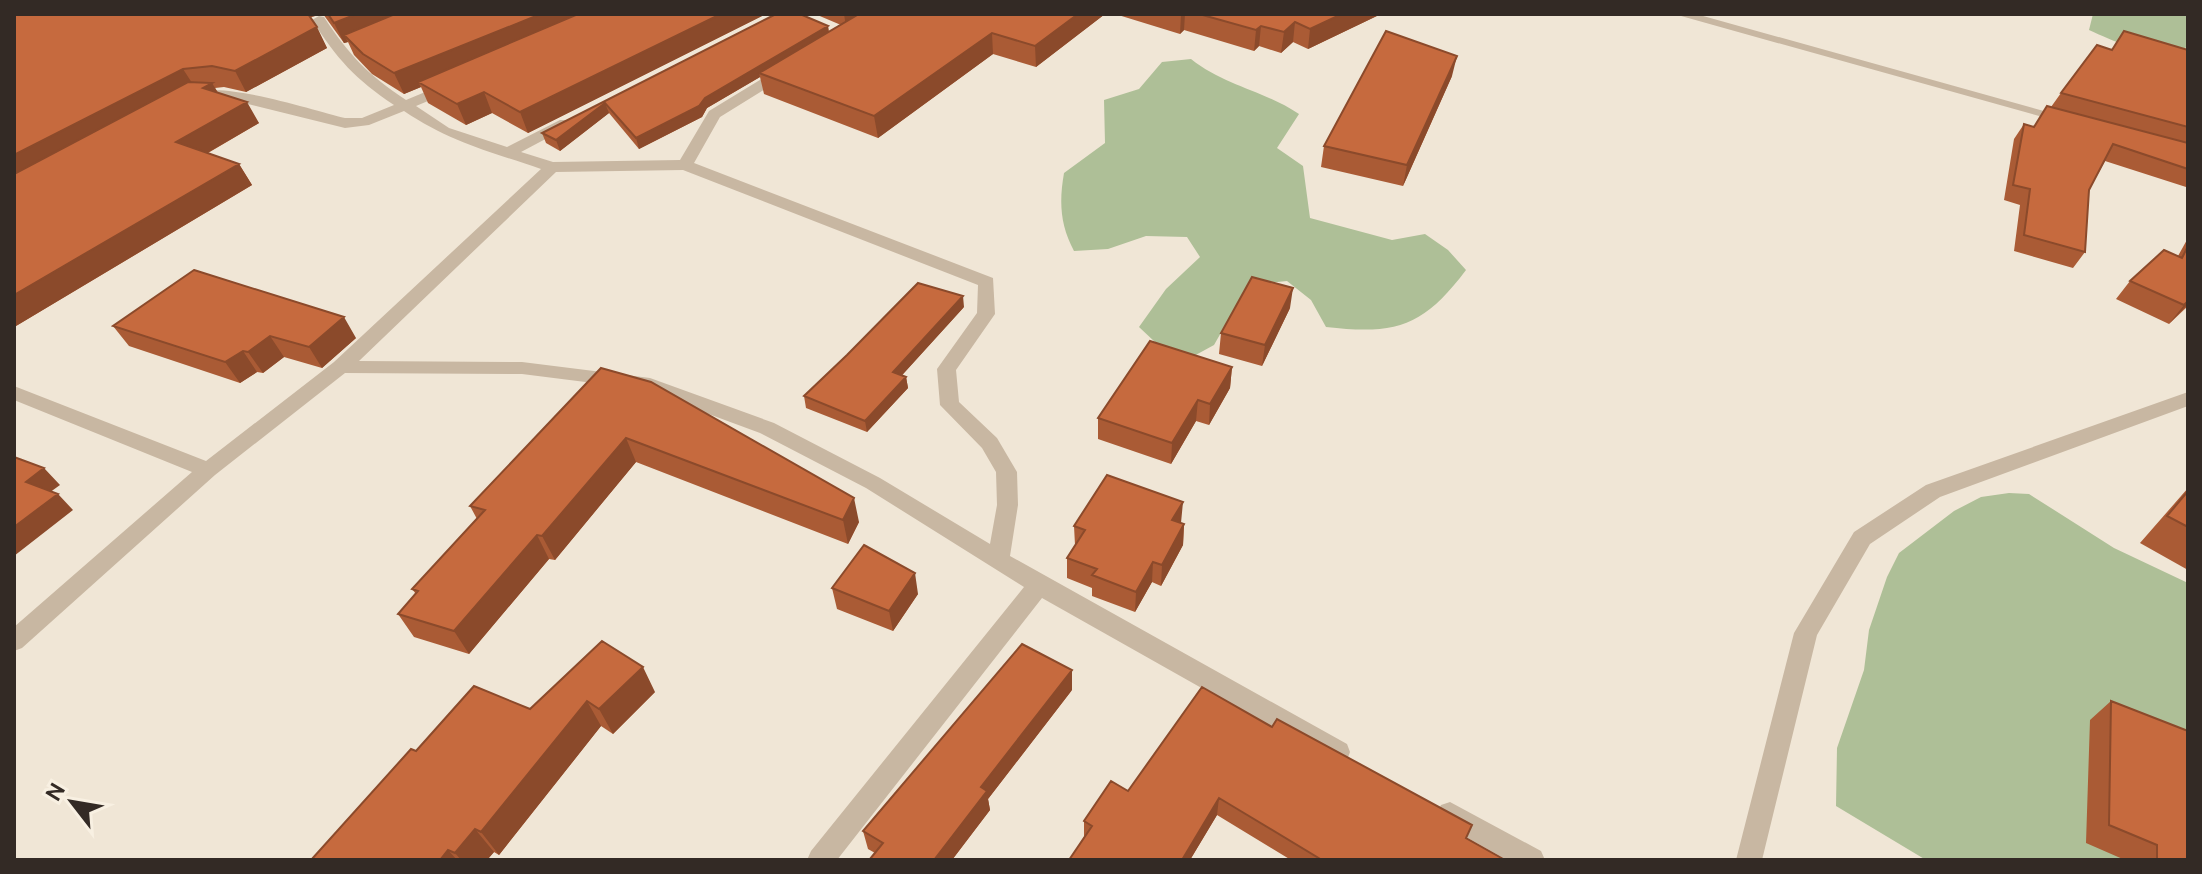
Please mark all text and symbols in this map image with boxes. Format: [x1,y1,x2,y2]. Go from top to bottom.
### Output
north arrow [32,762,112,842]
text: N [39,778,69,805]

